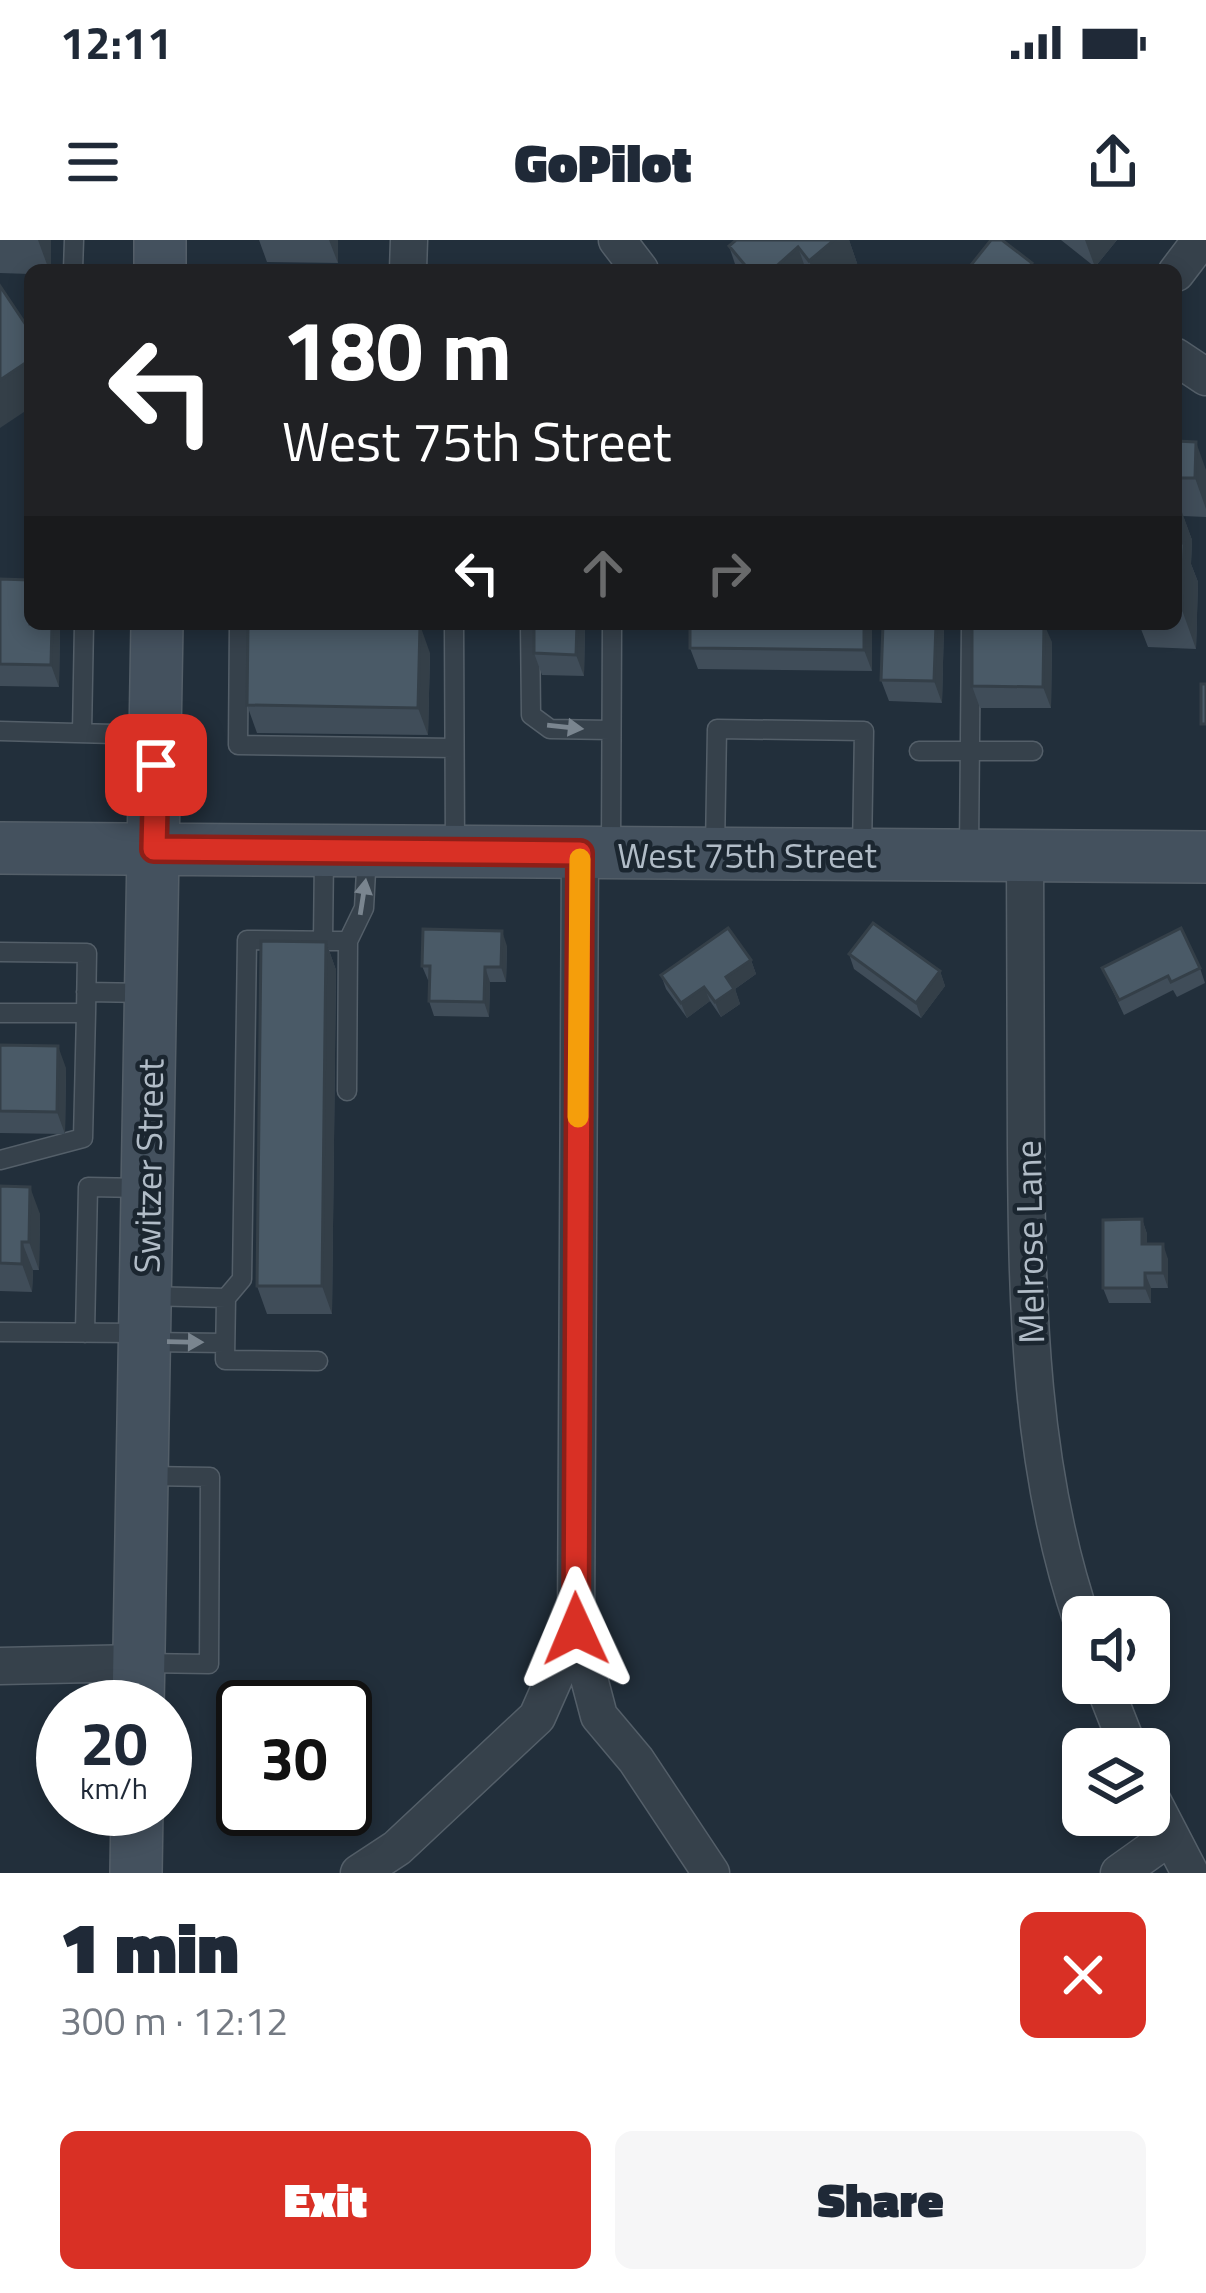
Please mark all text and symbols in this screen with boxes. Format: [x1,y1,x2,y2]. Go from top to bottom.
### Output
text: 12:11 [60,8,172,76]
text: GoPilot [514,121,692,203]
icon: menu [60,129,126,195]
icon: share [1080,129,1146,195]
text: 180 m [282,285,512,413]
icon: left [84,312,240,468]
text: West 75th Street [282,400,672,482]
icon: left [444,540,510,606]
icon: ahead [570,540,636,606]
icon: right [696,540,762,606]
pin [105,714,207,816]
one-way arrow [547,718,585,737]
icon: arrive [123,732,189,798]
street label: West 75th Street [617,827,877,882]
one-way arrow [354,878,373,915]
street label: Switzer Street [119,1058,177,1274]
street label: Melrose Lane [1000,1140,1058,1344]
one-way arrow [167,1333,205,1352]
position arrow [513,1566,639,1692]
map controls [1062,1596,1170,1836]
button: sound [1062,1596,1170,1704]
speed limit sign: 30 [216,1680,372,1836]
text: 20 [80,1697,148,1788]
button: layers [1062,1728,1170,1836]
text: km/h [80,1765,148,1811]
text: 1 min [60,1891,239,2001]
button: close [1020,1912,1146,2038]
text: 300 m · 12:12 [60,1991,288,2050]
button: Exit [60,2131,591,2269]
button: Share [615,2131,1146,2269]

